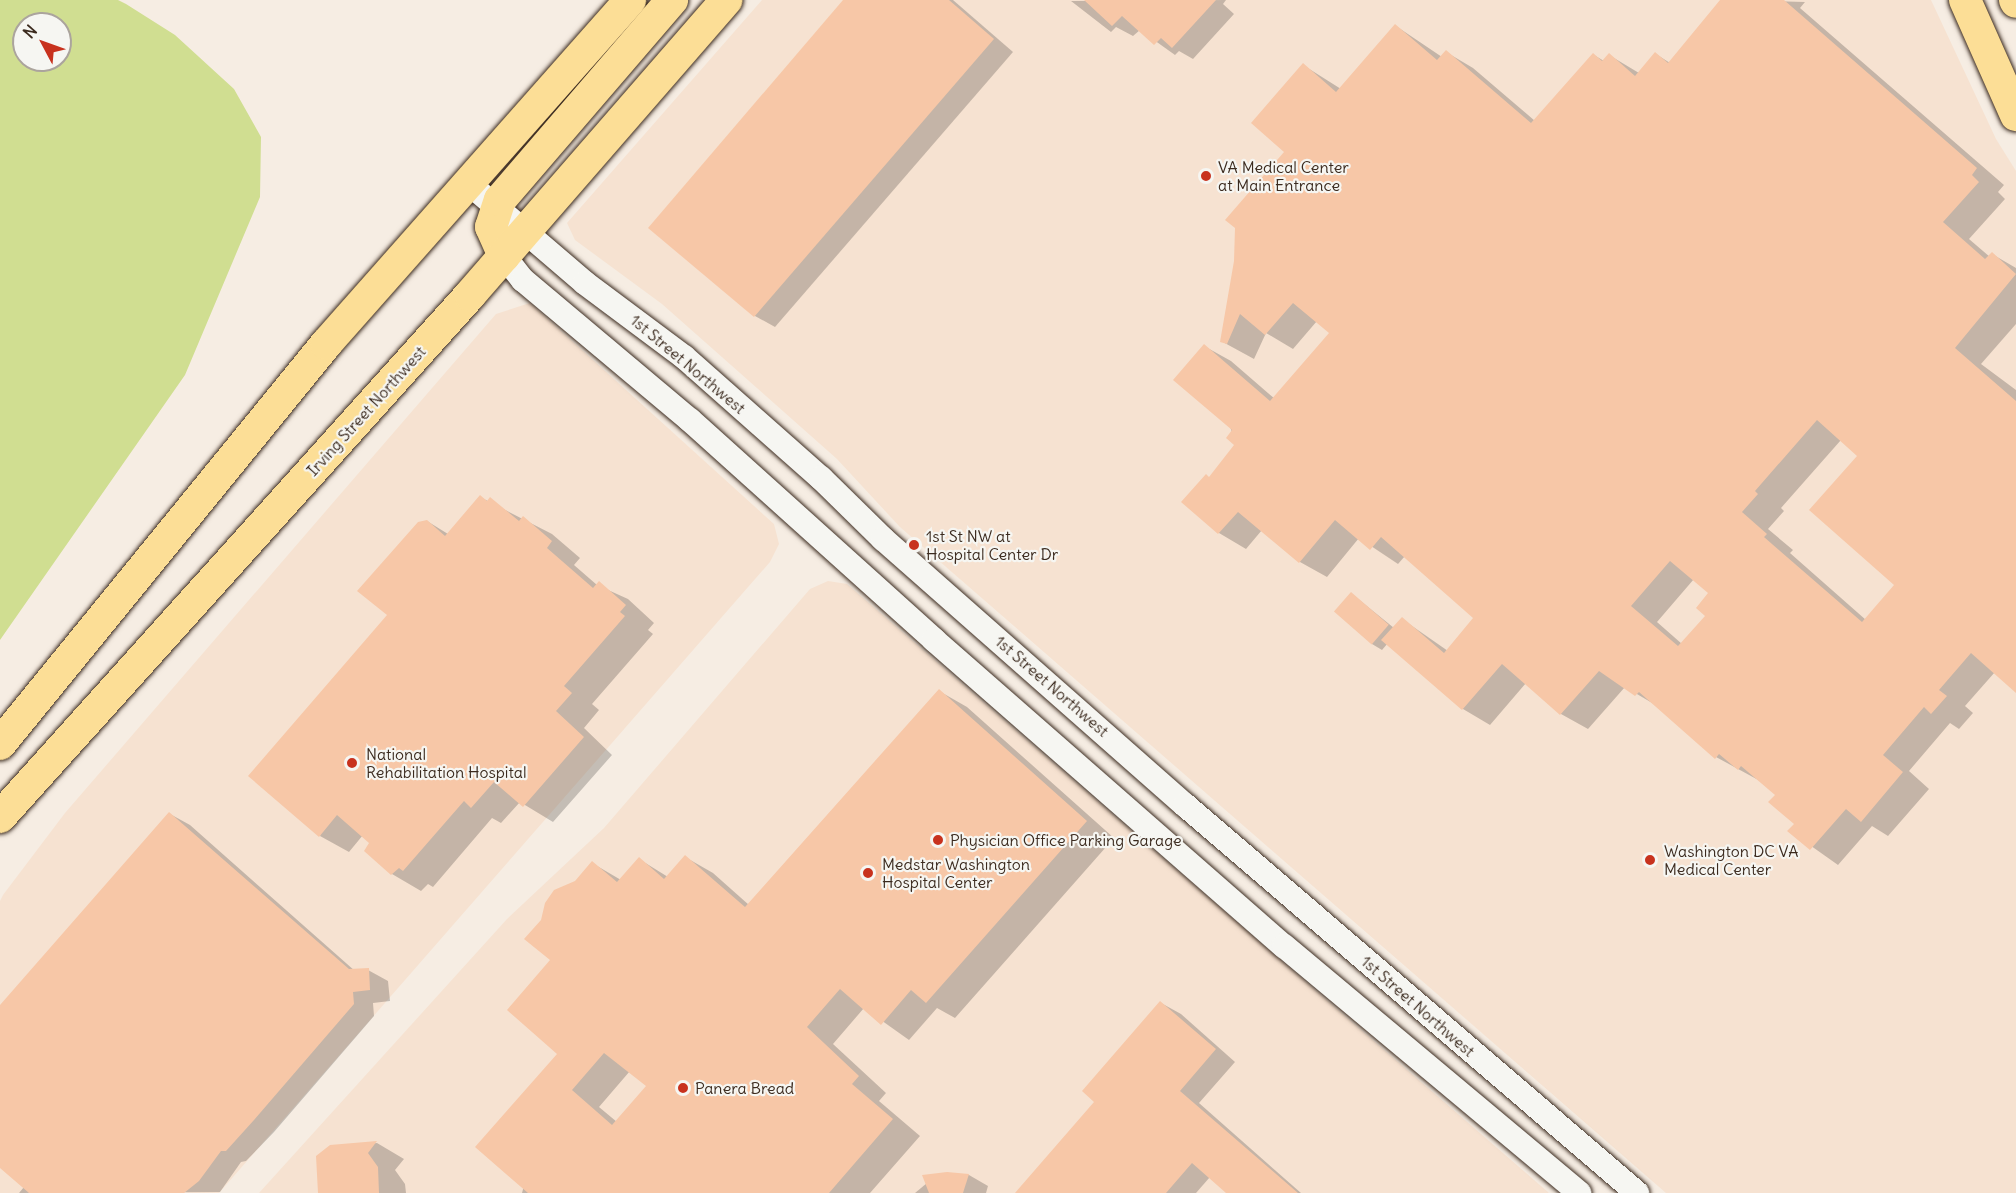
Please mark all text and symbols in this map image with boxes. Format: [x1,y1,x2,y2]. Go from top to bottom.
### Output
north arrow [12,12,72,72]
text: N [19,21,41,42]
place label: VA Medical Center at Main Entrance [1218,157,1349,195]
marker: VA Medical Center at Main Entrance [1199,169,1213,183]
street label: 1st Street Northwest [627,310,749,418]
street label: Irving Street Northwest [303,342,429,480]
place label: 1st St NW at Hospital Center Dr [926,526,1058,564]
marker: 1st St NW at Hospital Center Dr [907,538,921,552]
street label: 1st Street Northwest [991,631,1113,741]
place label: National Rehabilitation Hospital [366,744,527,782]
marker: National Rehabilitation Hospital [343,754,361,772]
place label: Physician Office Parking Garage [950,830,1182,850]
marker: Physician Office Parking Garage [931,833,945,847]
place label: Washington DC VA Medical Center [1664,841,1798,879]
marker: Washington DC VA Medical Center [1641,851,1659,869]
place label: Medstar Washington Hospital Center [882,854,1030,892]
marker: Medstar Washington Hospital Center [859,864,877,882]
street label: 1st Street Northwest [1357,951,1479,1061]
place label: Panera Bread [695,1078,794,1098]
marker: Panera Bread [676,1081,690,1095]

